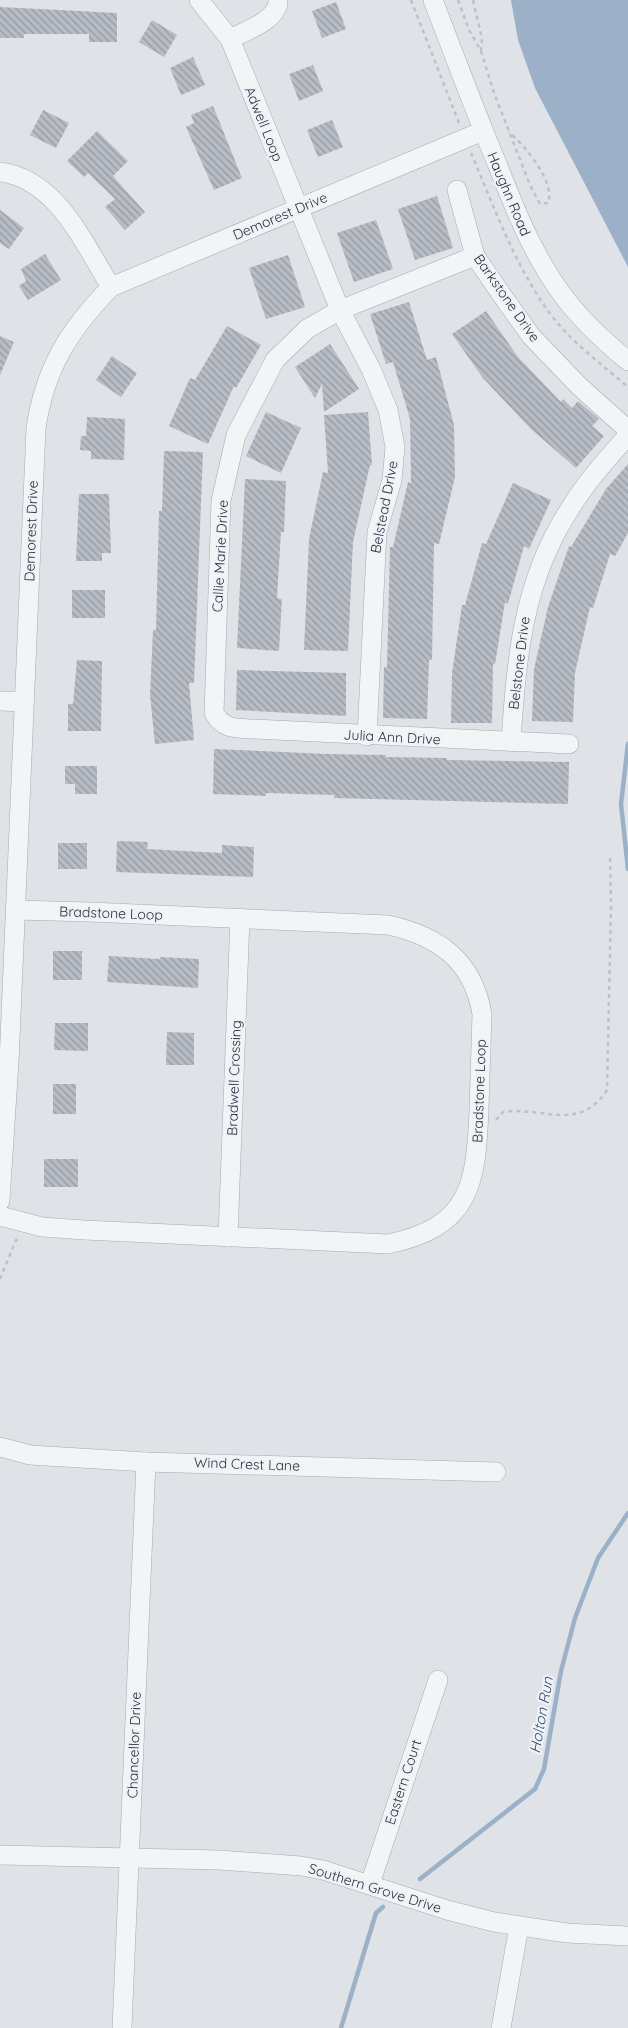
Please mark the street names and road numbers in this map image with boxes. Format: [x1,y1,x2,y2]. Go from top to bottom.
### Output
street label: Adwell Loop [241,84,287,164]
street label: Haughn Road [483,149,535,239]
street label: Demorest Drive [230,188,330,244]
street label: Barkstone Drive [470,250,544,346]
street label: Belstead Drive [366,459,402,555]
street label: Demorest Drive [20,480,42,582]
street label: Callie Marie Drive [208,499,232,613]
street label: Belstone Drive [504,615,534,710]
street label: Julia Ann Drive [343,725,441,749]
street label: Bradstone Loop [59,902,163,924]
street label: Bradwell Crossing [223,1020,245,1136]
street label: Bradstone Loop [468,1039,490,1143]
street label: Wind Crest Lane [194,1453,300,1475]
street label: Chancellor Drive [123,1691,145,1799]
street label: Eastern Court [381,1737,425,1827]
street label: Southern Grove Drive [306,1859,444,1917]

